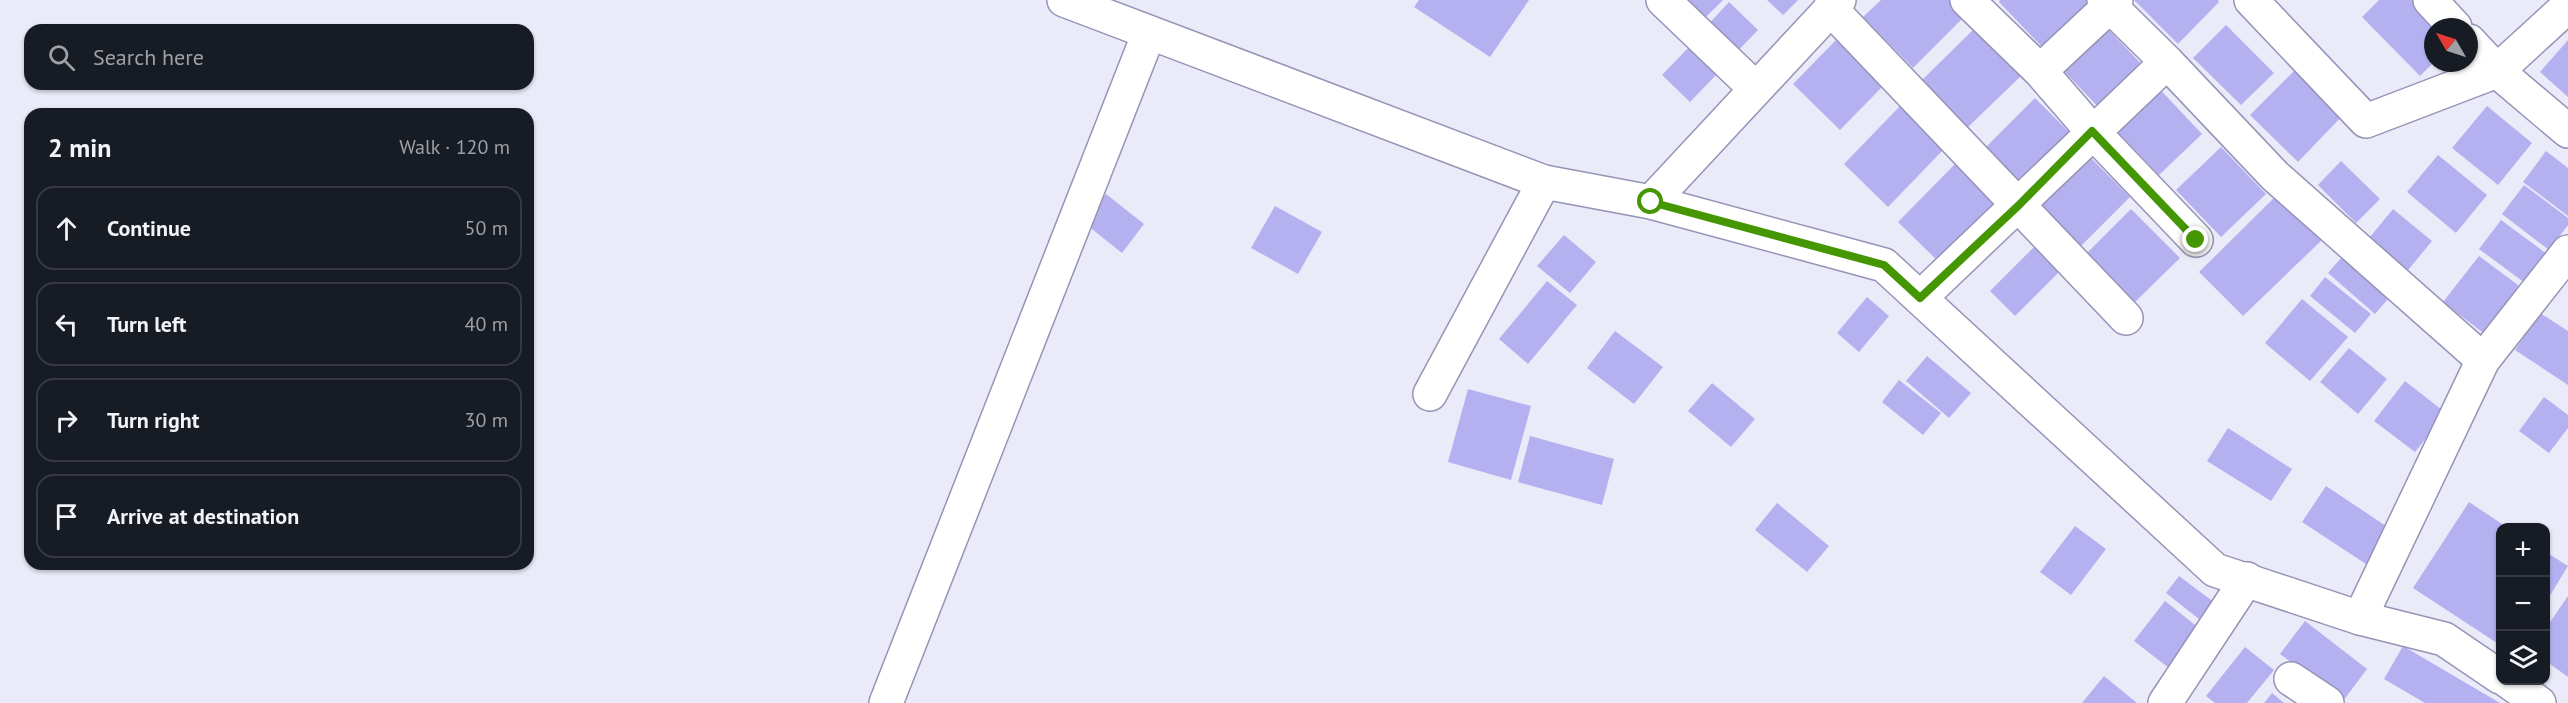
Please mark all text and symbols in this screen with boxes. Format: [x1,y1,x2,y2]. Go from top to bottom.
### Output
north arrow [2424,18,2478,72]
search box [24,24,534,90]
icon: search [45,41,78,74]
text: Search here [93,43,204,71]
text: 2 min [48,131,111,164]
text: Walk · 120 m [399,134,510,160]
route start [1637,188,1663,214]
icon: ahead [50,212,83,245]
text: Continue [107,214,191,242]
text: 50 m [465,215,508,241]
route end [2182,226,2208,252]
icon: left [50,308,83,341]
text: Turn left [107,310,187,338]
text: 40 m [465,311,508,337]
icon: right [50,404,83,437]
text: Turn right [107,406,199,434]
text: 30 m [465,407,508,433]
icon: arrive [50,500,83,533]
text: Arrive at destination [107,502,299,530]
map controls [2496,523,2550,685]
button: + [2496,523,2550,577]
button: − [2496,577,2550,631]
button: layers [2496,631,2550,685]

